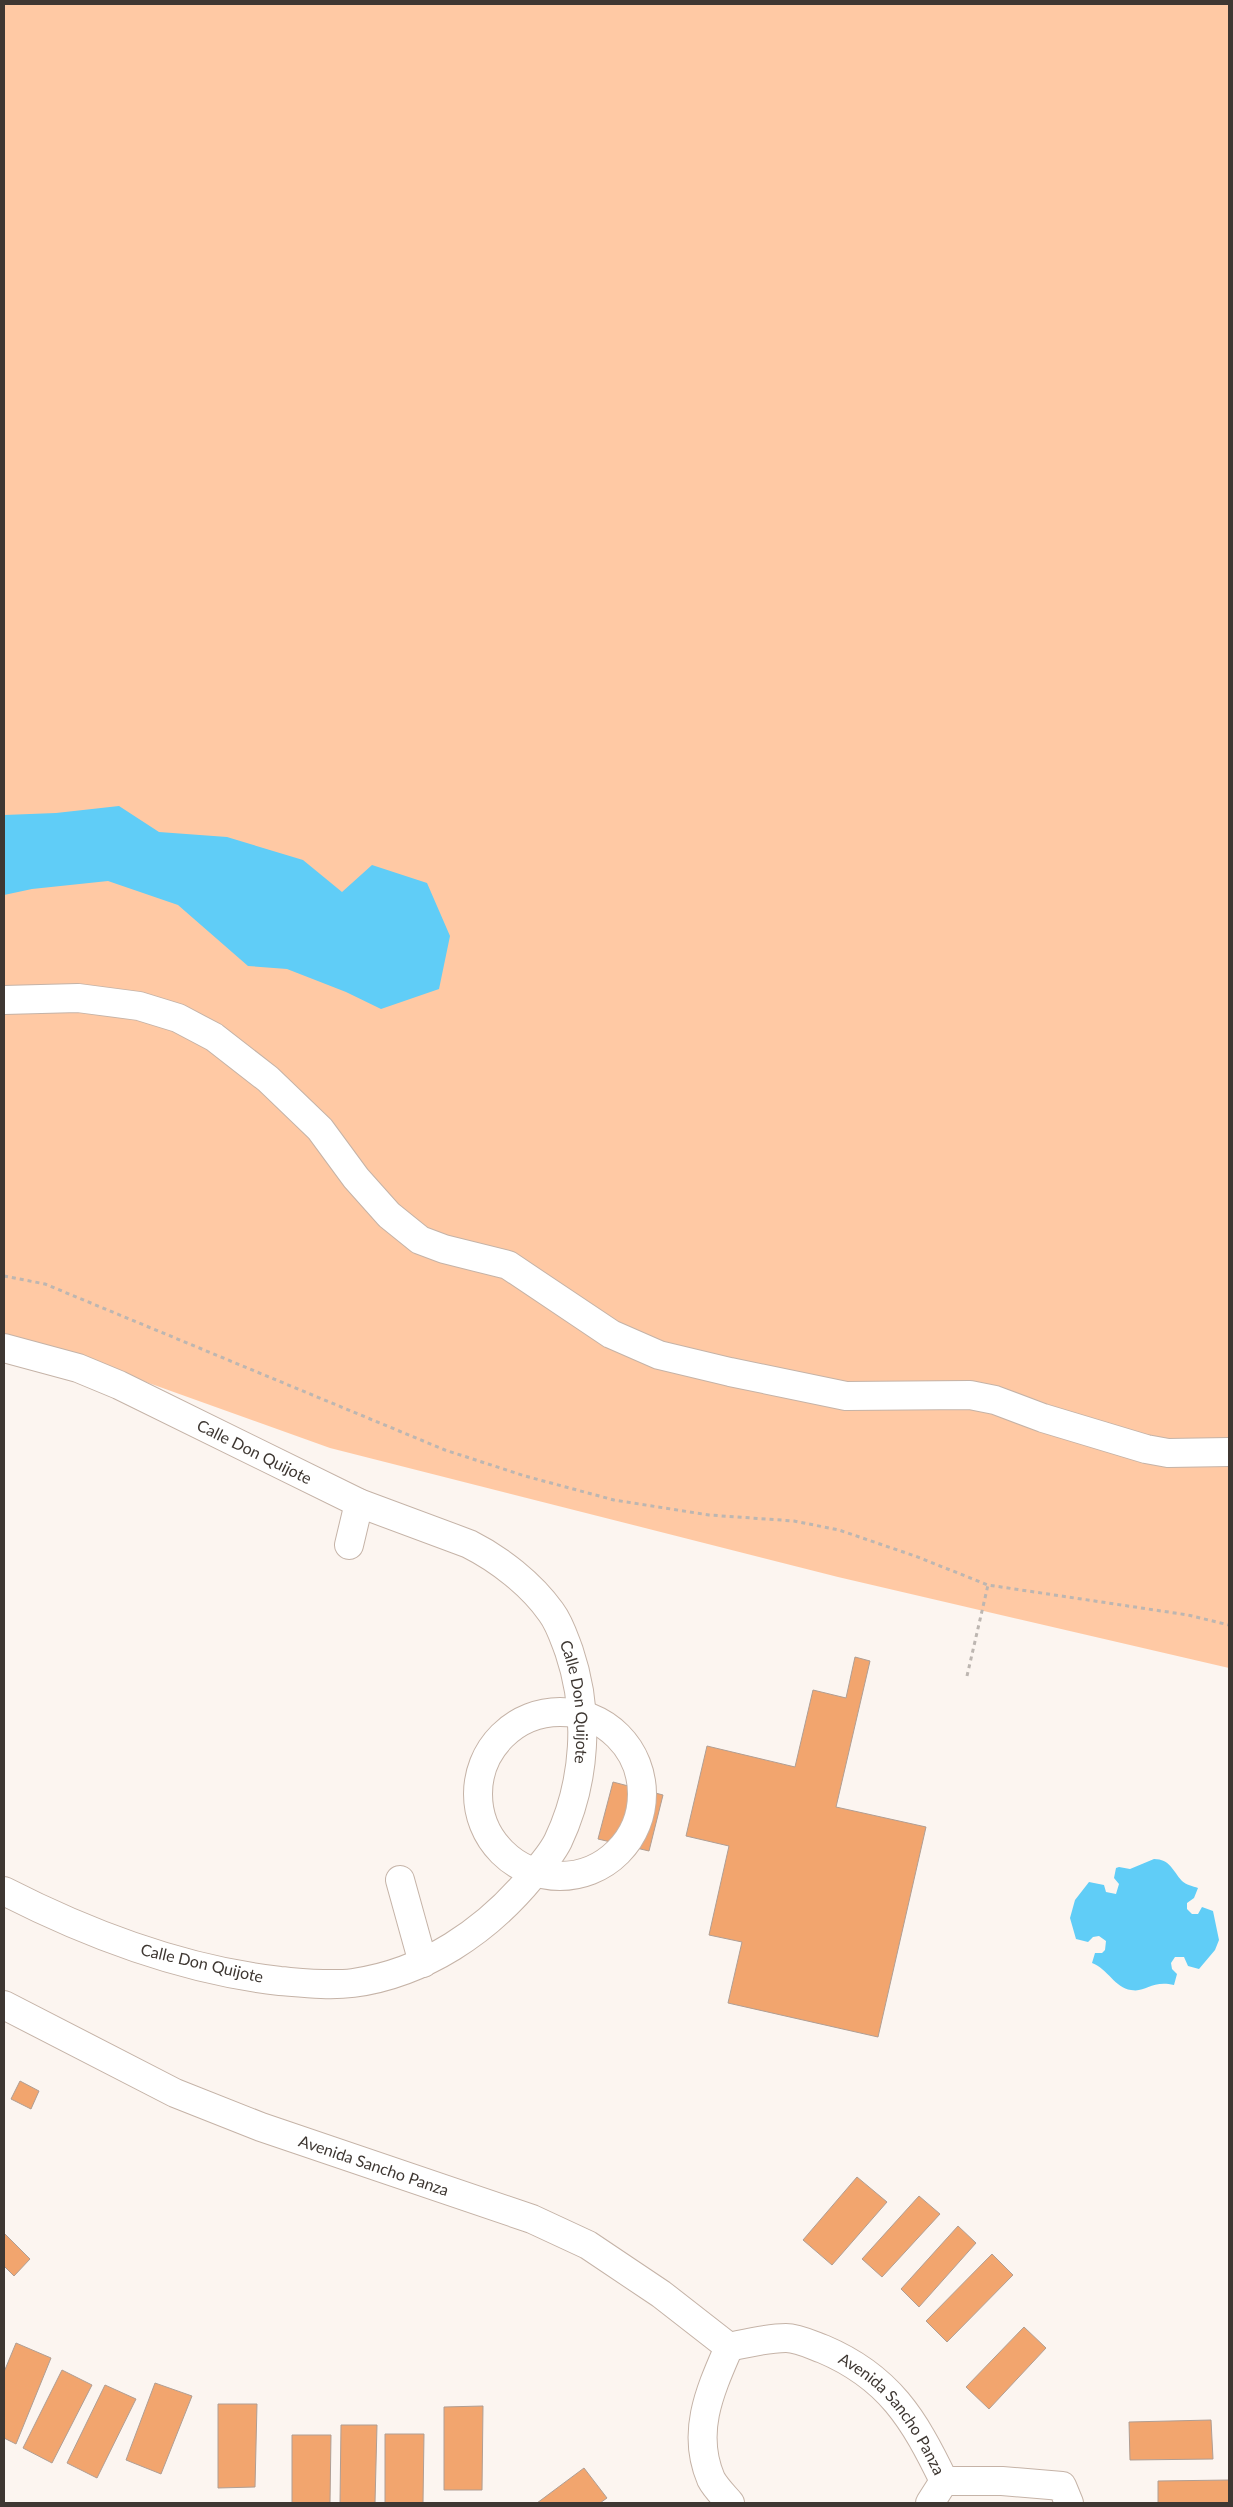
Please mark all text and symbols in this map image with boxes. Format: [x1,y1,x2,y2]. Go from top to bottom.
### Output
street label: Calle Don Quijote [194,1415,315,1487]
street label: Calle Don Quijote [557,1637,592,1765]
street label: Calle Don Quijote [139,1939,265,1986]
street label: Avenida Sancho Panza [297,2131,452,2199]
street label: Avenida Sancho Panza [836,2348,949,2478]

